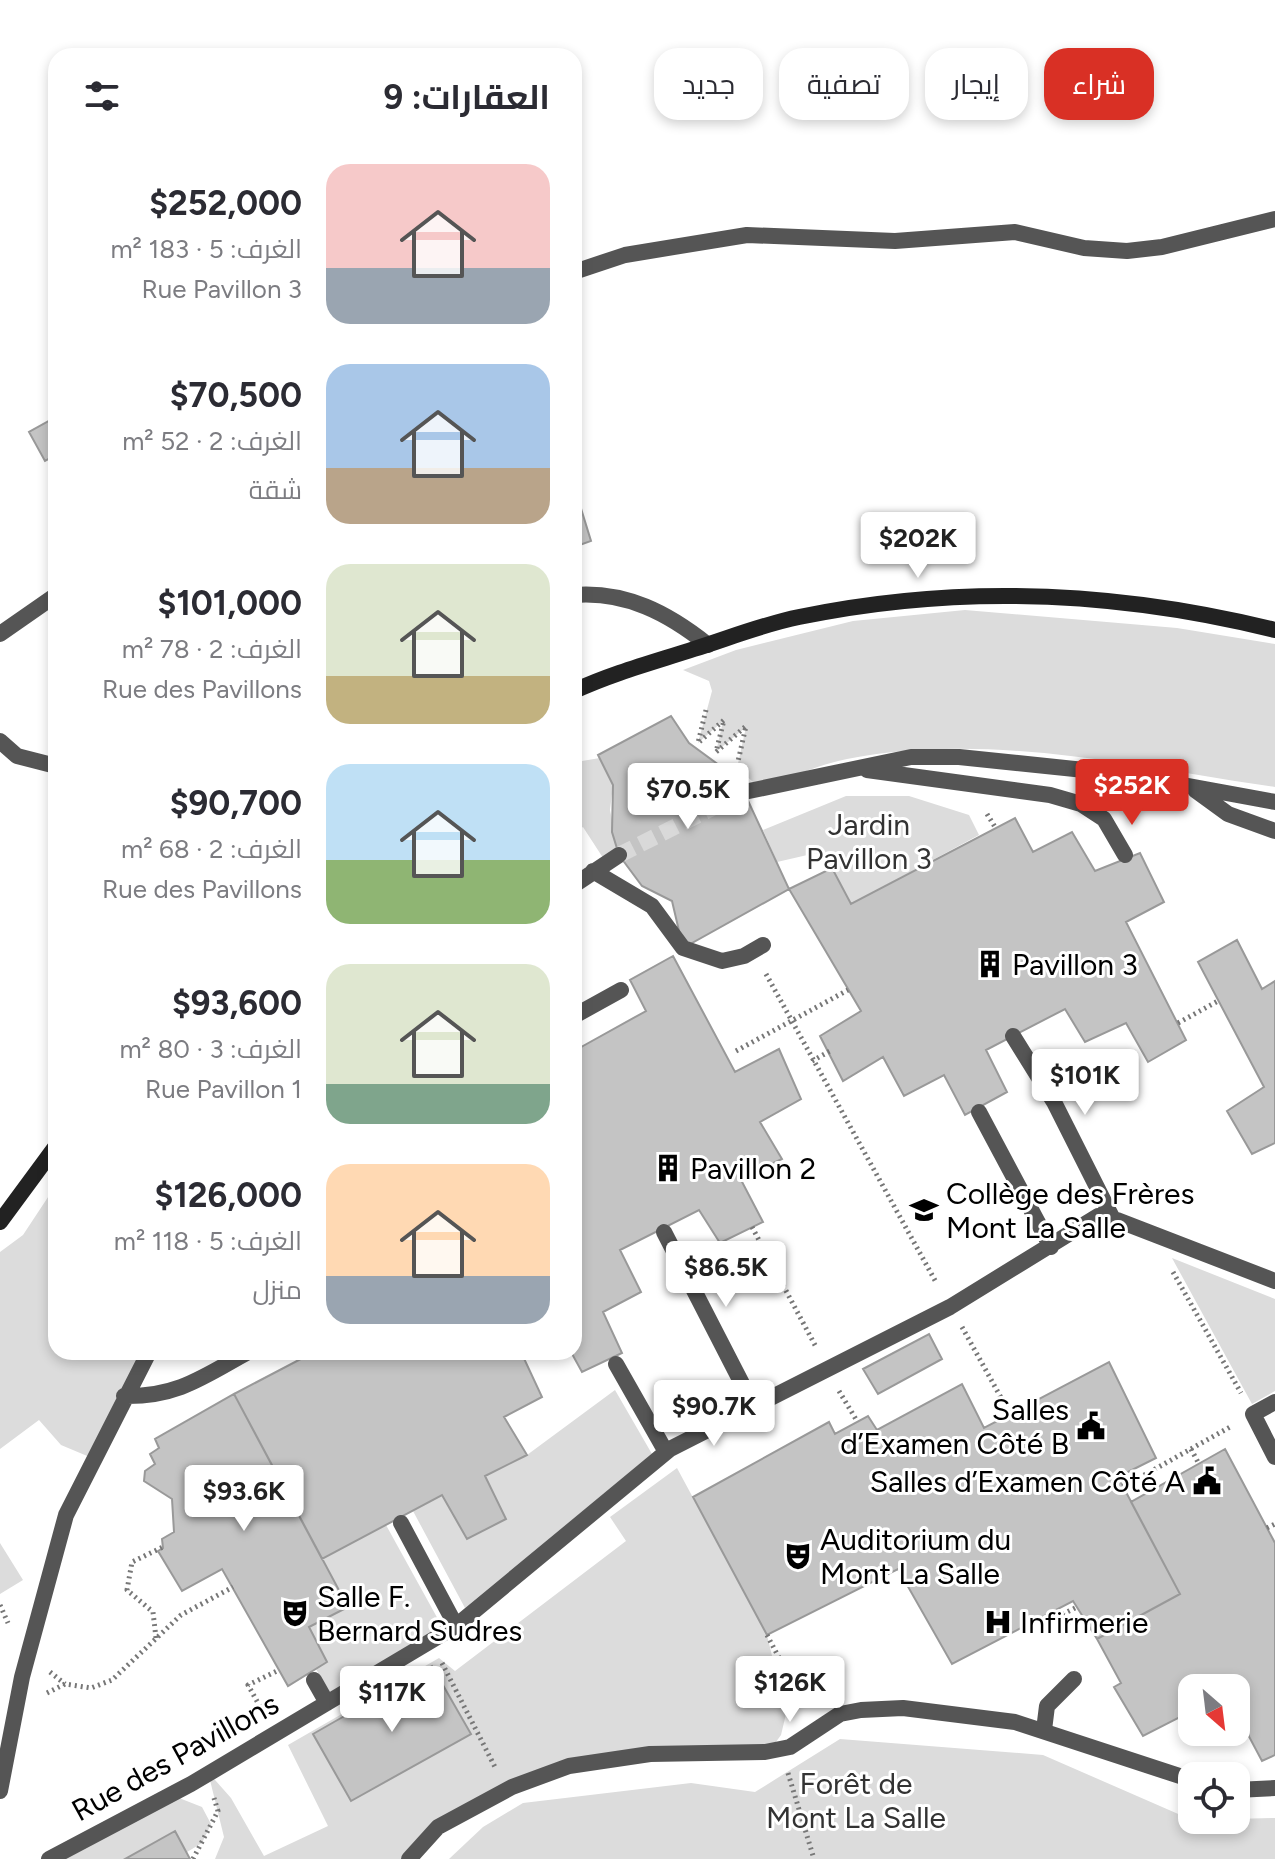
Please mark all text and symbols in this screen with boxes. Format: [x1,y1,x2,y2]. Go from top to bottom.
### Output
chip: جديد [654,48,763,120]
chip: تصفية [779,48,909,120]
chip: إيجار [925,48,1028,120]
chip: شراء [1044,48,1154,120]
icon: filters [80,74,124,118]
text: العقارات: 9 [384,77,550,118]
text: $252,000 [149,183,302,224]
icon: home [390,196,486,292]
text: الغرف: 5 · 183 m² [110,233,302,265]
text: Rue Pavillon 3 [142,273,302,305]
text: $70,500 [170,375,302,416]
icon: home [390,396,486,492]
text: الغرف: 2 · 52 m² [122,425,302,457]
text: شقة [249,474,302,506]
pin: $202K [862,512,974,580]
text: $202K [879,522,957,554]
text: $101,000 [158,583,302,624]
icon: home [390,596,486,692]
text: الغرف: 2 · 78 m² [122,633,302,665]
text: Rue des Pavillons [102,673,302,705]
pin: $252K [1076,759,1188,827]
pin: $70.5K [623,763,753,831]
text: $252K [1094,769,1170,801]
text: $70.5K [646,773,730,805]
text: $90,700 [170,783,302,824]
icon: home [390,796,486,892]
park label: Jardin Pavillon 3 [806,806,932,877]
text: الغرف: 2 · 68 m² [121,833,302,865]
text: Rue des Pavillons [102,873,302,905]
place label: Pavillon 3 [1012,946,1138,983]
building icon: Pavillon 3 [975,949,1005,979]
text: $93,600 [172,983,302,1024]
icon: home [390,996,486,1092]
text: الغرف: 3 · 80 m² [119,1033,302,1065]
pin: $101K [1029,1049,1141,1117]
text: $101K [1050,1059,1120,1091]
text: Rue Pavillon 1 [145,1073,302,1105]
place label: Pavillon 2 [690,1150,816,1187]
building icon: Pavillon 2 [653,1153,683,1183]
text: $126,000 [155,1175,302,1216]
place label: Collège des Frères Mont La Salle [946,1175,1194,1246]
school or university icon: Collège des Frères Mont La Salle [909,1195,939,1225]
icon: home [390,1196,486,1292]
text: الغرف: 5 · 118 m² [114,1225,302,1257]
pin: $86.5K [661,1241,791,1309]
text: $86.5K [684,1251,768,1283]
text: منزل [253,1274,302,1306]
pin: $90.7K [649,1380,779,1448]
text: $90.7K [672,1390,756,1422]
place label: Salles d’Examen Côté B [840,1391,1069,1462]
public building icon: Salles d’Examen Côté B [1076,1411,1106,1441]
place label: Salles d’Examen Côté A [870,1463,1186,1500]
pin: $93.6K [179,1465,309,1533]
public building icon: Salles d’Examen Côté A [1192,1466,1222,1496]
text: $93.6K [203,1475,285,1507]
place label: Auditorium du Mont La Salle [820,1521,1011,1592]
theatre icon: Auditorium du Mont La Salle [783,1541,813,1571]
place label: Salle F. Bernard Sudres [317,1578,522,1649]
theatre icon: Salle F. Bernard Sudres [280,1598,310,1628]
place label: Infirmerie [1020,1604,1148,1641]
hospital icon: Infirmerie [983,1607,1013,1637]
pin: $126K [734,1656,846,1724]
pin: $117K [336,1666,448,1734]
text: $126K [754,1666,826,1698]
north arrow [1178,1674,1250,1746]
map controls [1178,1674,1250,1834]
text: $117K [358,1676,426,1708]
street label: Rue des Pavillons [65,1685,285,1829]
button: locate [1178,1762,1250,1834]
park label: Forêt de Mont La Salle [766,1765,946,1836]

